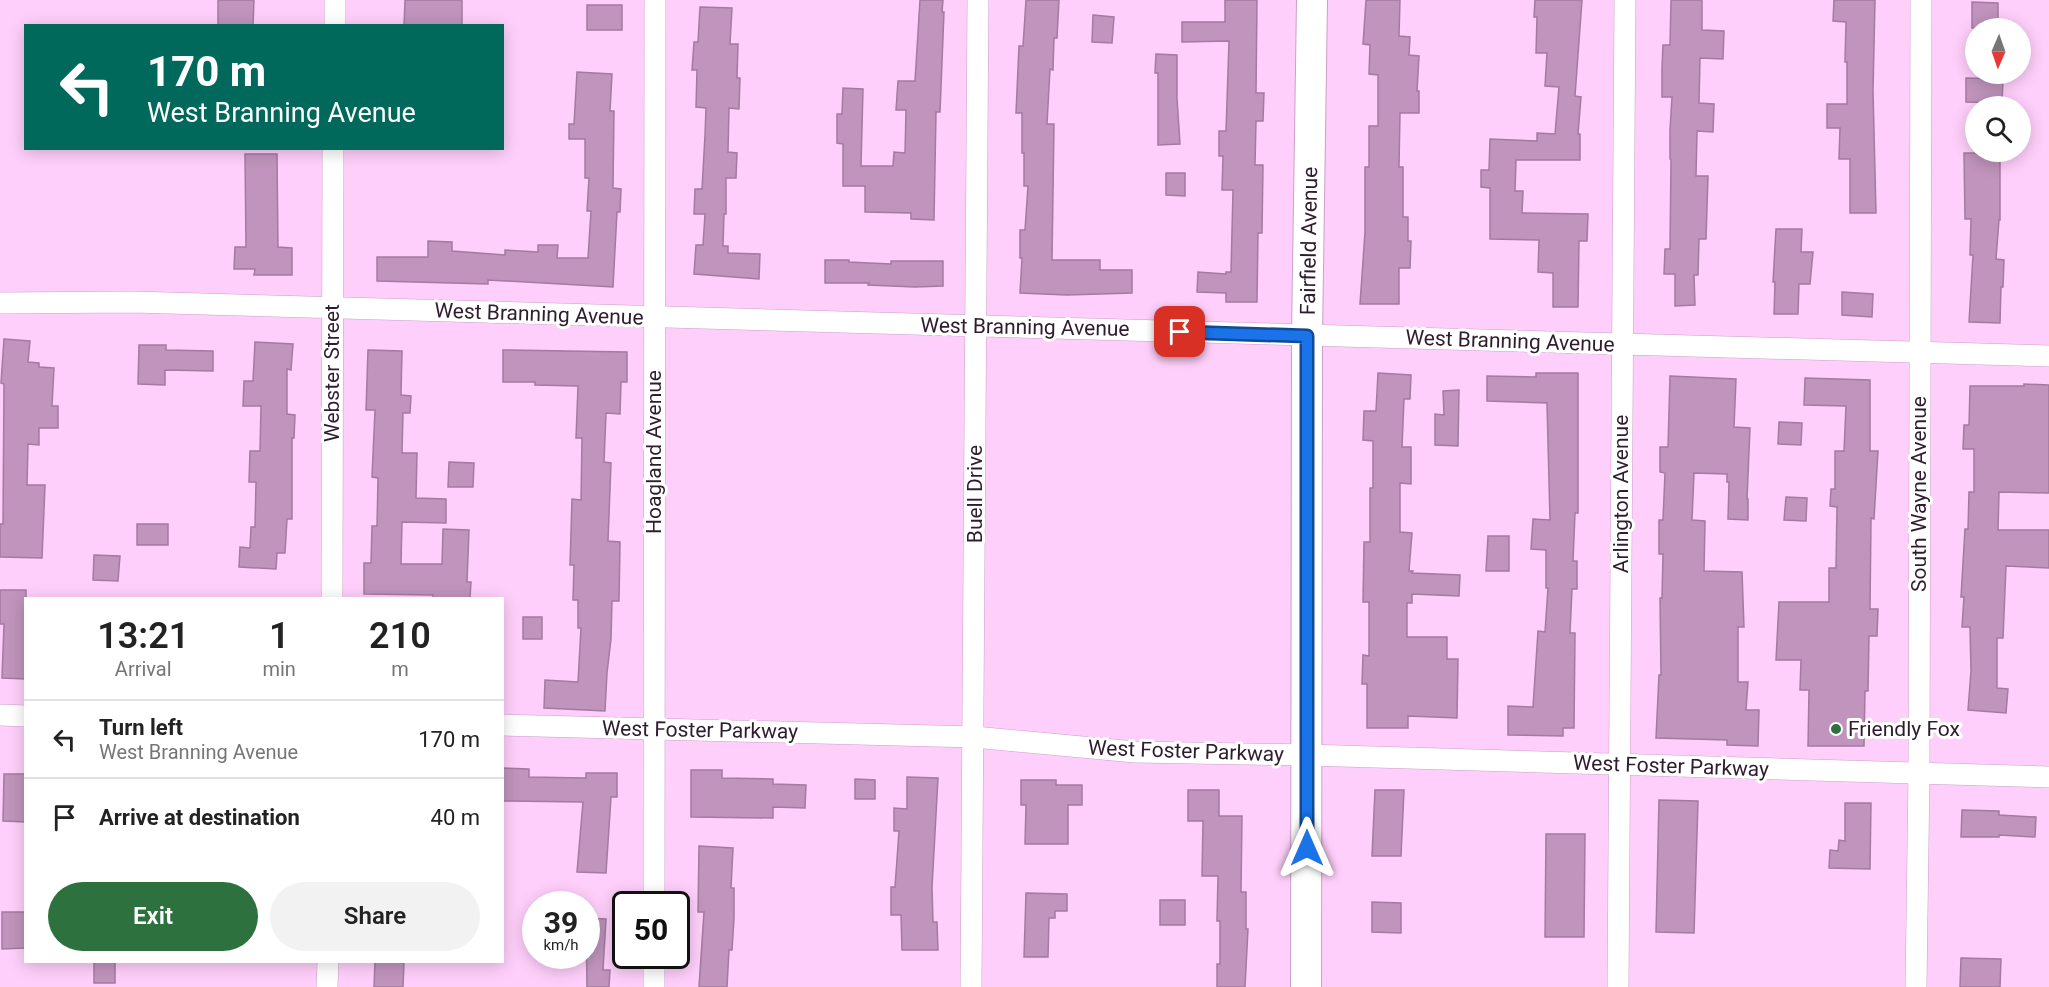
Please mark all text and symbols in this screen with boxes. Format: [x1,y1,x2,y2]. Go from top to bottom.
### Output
north arrow [1965,18,2031,84]
map controls [1965,18,2031,162]
text: 170 m [147,47,266,96]
icon: left [48,48,126,126]
button: search [1965,96,2031,162]
text: West Branning Avenue [147,97,416,129]
street label: Fairfield Avenue [1296,167,1322,315]
street label: West Branning Avenue [434,298,644,330]
street label: Webster Street [320,304,344,442]
pin [1154,306,1205,357]
street label: West Branning Avenue [920,313,1130,341]
icon: arrive [1163,315,1196,348]
street label: West Branning Avenue [1405,325,1615,357]
street label: Hoagland Avenue [642,370,666,534]
street label: South Wayne Avenue [1907,396,1931,592]
street label: Arlington Avenue [1609,415,1633,573]
street label: Buell Drive [963,445,987,543]
text: 13:21 [97,615,189,657]
text: 1 [269,615,289,657]
text: 210 [369,615,431,657]
text: Arrival [115,657,172,681]
text: min [262,657,296,681]
text: m [391,657,409,681]
text: Turn left [99,715,183,740]
street label: West Foster Parkway [602,716,798,744]
place label: Friendly Fox [1848,717,1960,741]
marker: Friendly Fox [1829,722,1843,736]
icon: left [48,723,81,756]
text: 170 m [418,727,480,752]
street label: West Foster Parkway [1088,736,1285,766]
text: West Branning Avenue [99,740,298,764]
street label: West Foster Parkway [1573,751,1770,781]
icon: arrive [48,801,81,834]
text: Arrive at destination [99,805,300,830]
text: 40 m [431,805,480,830]
position arrow [1275,816,1339,880]
button: Exit [48,882,258,951]
button: Share [270,882,480,951]
speed limit sign: 50 [612,891,690,969]
text: 39 [544,905,578,940]
text: km/h [543,936,579,954]

